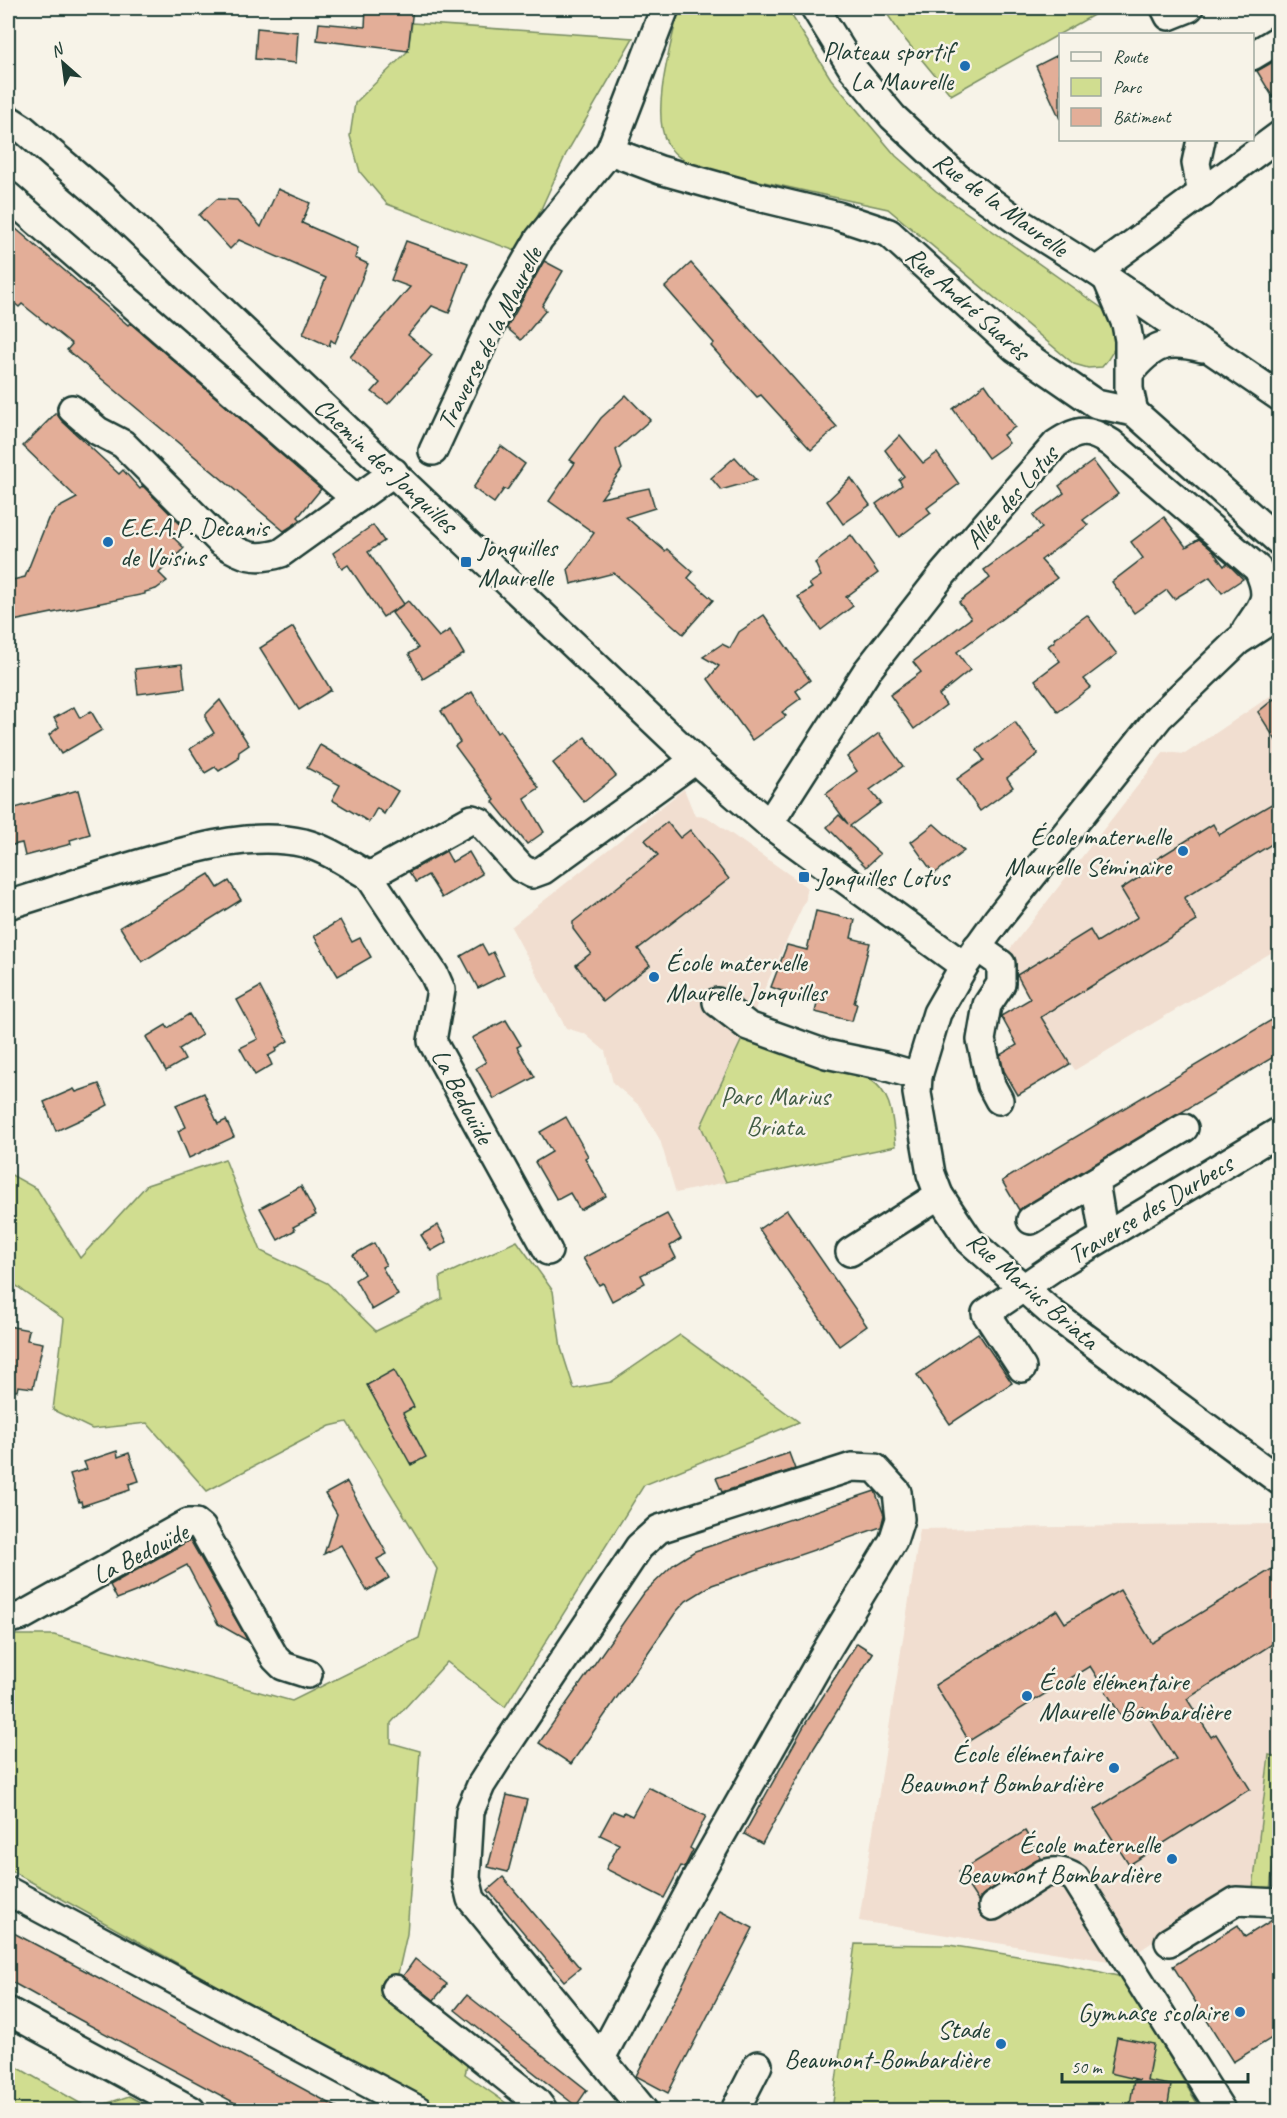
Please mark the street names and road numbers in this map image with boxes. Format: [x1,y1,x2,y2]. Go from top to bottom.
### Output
street label: Rue de la Maurelle [927,144,1076,265]
street label: Rue André Suarès [899,239,1038,369]
street label: Traverse de la Maurelle [429,240,550,435]
street label: Chemin des Jonquilles [307,390,466,542]
street label: Allée des Lotus [958,437,1067,556]
street label: La Bedouïde [424,1043,503,1152]
street label: Traverse des Durbecs [1062,1146,1241,1272]
street label: Rue Marius Briata [960,1224,1107,1358]
street label: La Bedouïde [87,1514,196,1592]

